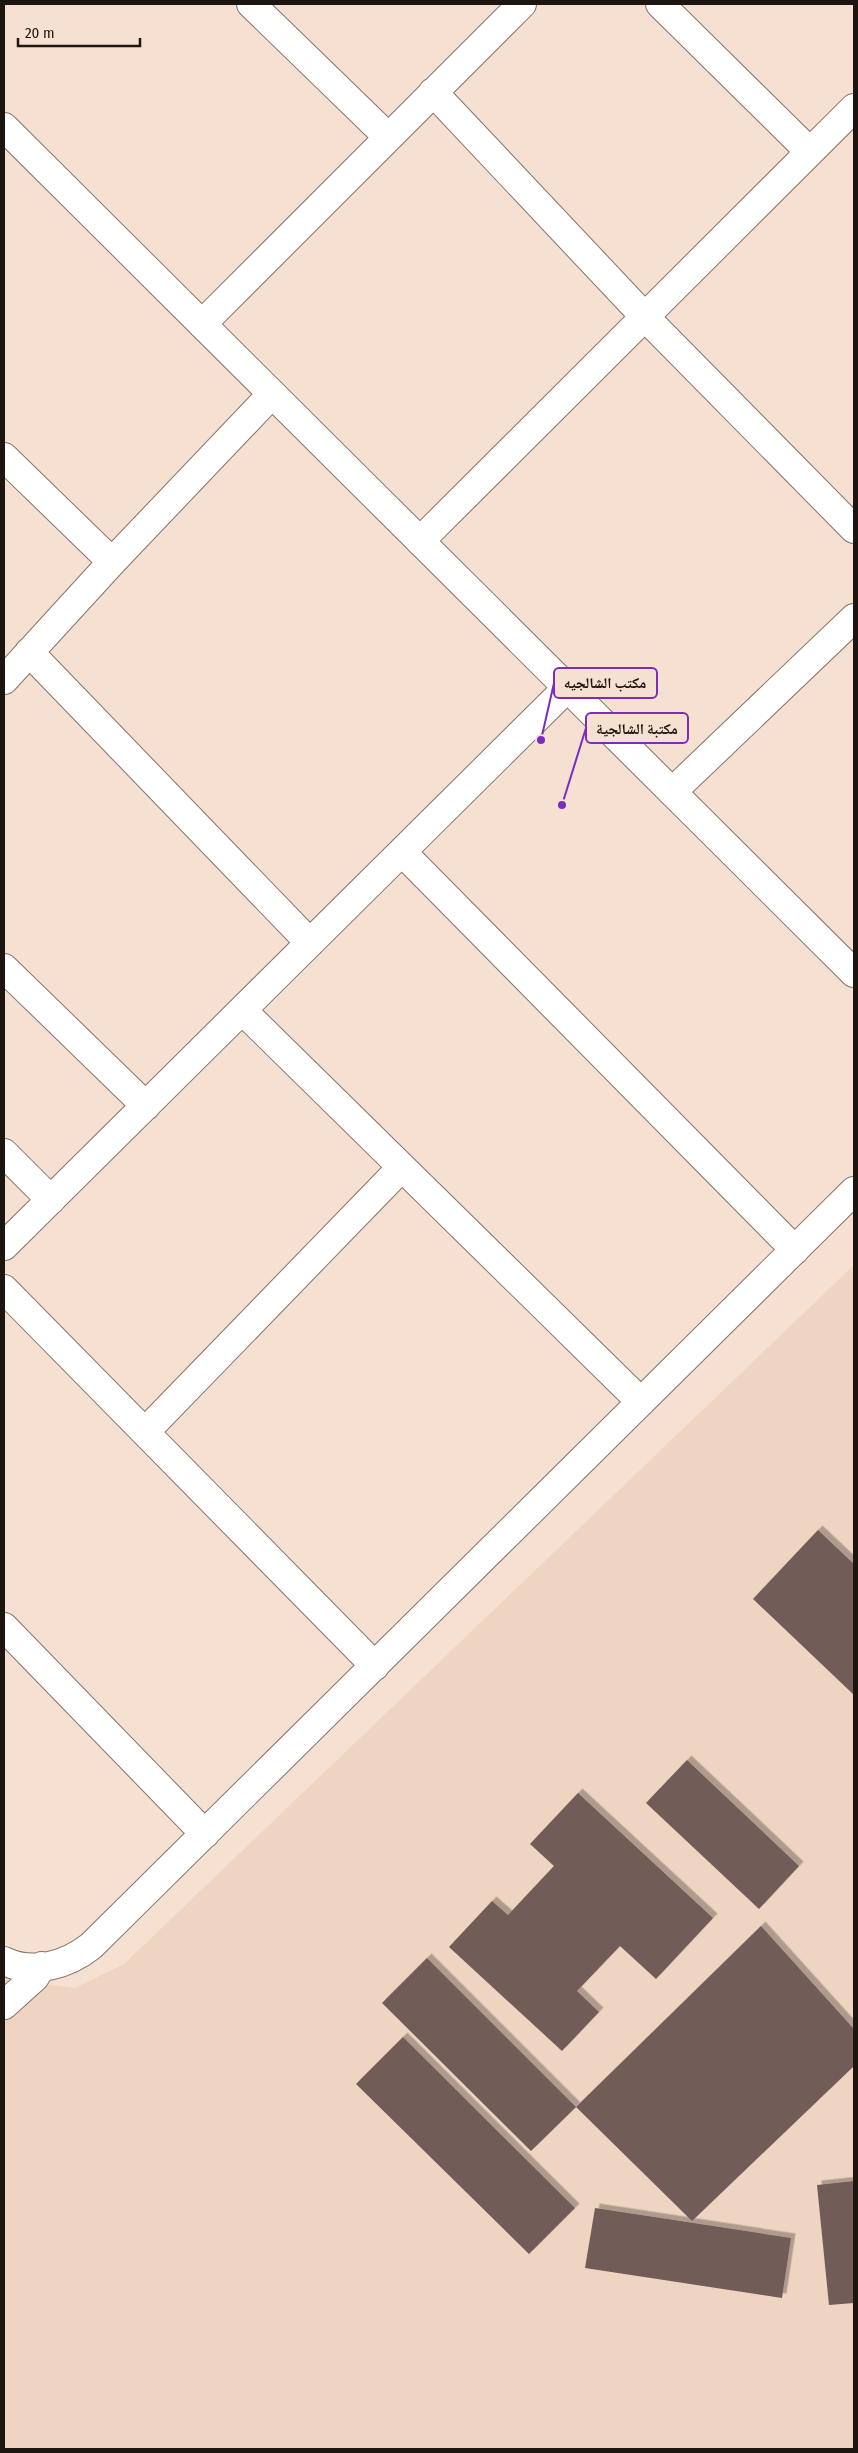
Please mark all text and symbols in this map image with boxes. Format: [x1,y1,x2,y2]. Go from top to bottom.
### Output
scale bar [18,15,140,47]
text: 20 m [25,24,55,42]
callout: مكتب الشالجيه [554,668,657,698]
text: مكتب الشالجيه [564,674,646,692]
callout: مكتبة الشالجية [586,713,688,743]
text: مكتبة الشالجية [596,720,678,738]

